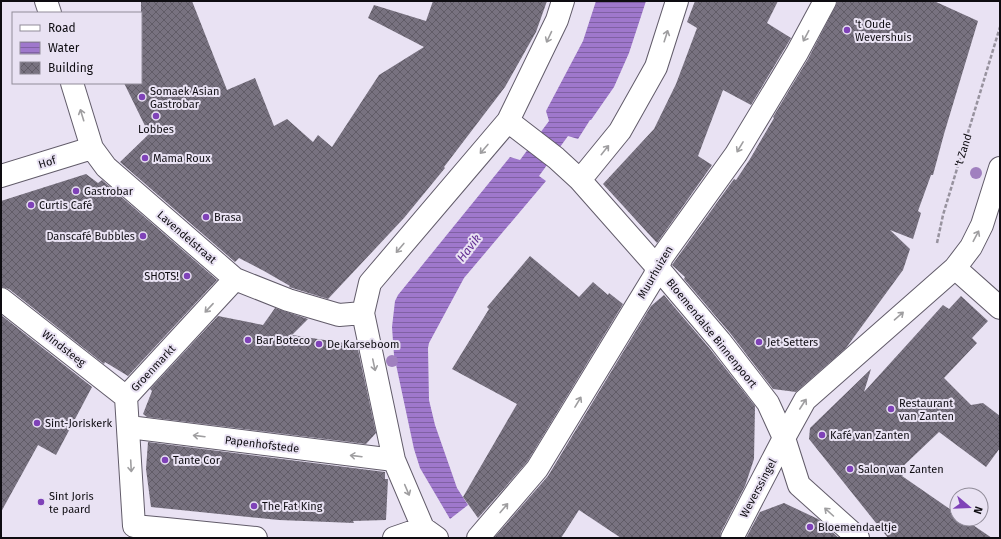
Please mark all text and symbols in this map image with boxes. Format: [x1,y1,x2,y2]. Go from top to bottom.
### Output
legend [12,12,142,84]
place label: 't Oude Wevershuis [855,18,912,44]
text: Road [48,21,76,35]
marker: 't Oude Wevershuis [842,25,852,35]
one-way arrow [802,29,810,41]
one-way arrow [662,30,670,42]
one-way arrow [545,31,552,43]
text: Water [48,41,80,55]
text: Building [48,61,94,75]
place label: Somaek Asian Gastrobar [150,85,219,111]
marker: Somaek Asian Gastrobar [137,92,147,102]
one-way arrow [78,109,85,122]
marker: Lobbes [151,111,161,121]
place label: Lobbes [138,123,174,136]
street label: 't Zand [952,132,975,168]
one-way arrow [736,141,744,152]
one-way arrow [480,144,489,154]
one-way arrow [600,144,609,155]
place label: Mama Roux [153,152,211,165]
street label: Hof [37,153,59,171]
marker: Mama Roux [140,153,150,163]
place label: Gastrobar [84,185,134,198]
marker: Gastrobar [71,186,81,196]
place label: Curtis Café [39,199,92,212]
marker: Curtis Café [26,200,36,210]
street label: Lavendelstraat [155,208,219,266]
place label: Brasa [214,211,241,224]
marker: Brasa [201,212,211,222]
place label: Danscafé Bubbles [46,230,135,243]
one-way arrow [973,230,981,242]
marker: Danscafé Bubbles [138,231,148,241]
water label: Havik [454,231,484,264]
one-way arrow [395,242,404,253]
street label: Muurhuizen [635,244,676,301]
place label: SHOTS! [144,270,179,283]
marker: SHOTS! [182,271,192,281]
street label: Bloemendalse Binnenpoort [664,276,760,390]
one-way arrow [204,302,213,313]
one-way arrow [894,312,905,321]
street label: Windsteeg [39,327,88,370]
place label: Bar Boteco [256,334,310,347]
marker: Bar Boteco [243,335,253,345]
place label: Jet Setters [767,336,818,349]
marker: Jet Setters [754,337,764,347]
place label: De Karseboom [327,338,399,351]
marker: De Karseboom [314,339,324,349]
street label: Groenmarkt [128,342,178,394]
one-way arrow [371,358,379,371]
one-way arrow [574,396,582,408]
place label: Restaurant van Zanten [899,397,954,423]
one-way arrow [800,398,808,410]
marker: Restaurant van Zanten [886,404,896,414]
place label: Sint-Joriskerk [45,417,112,430]
marker: Sint-Joriskerk [32,418,42,428]
place label: Kafé van Zanten [830,429,910,442]
marker: Kafé van Zanten [817,430,827,440]
one-way arrow [193,432,206,440]
street label: Papenhofstede [224,433,300,456]
one-way arrow [350,452,363,459]
place label: Tante Cor [173,454,221,467]
marker: Tante Cor [160,455,170,465]
street label: Weverssingel [737,457,779,520]
one-way arrow [127,459,135,472]
place label: Salon van Zanten [858,463,944,476]
marker: Salon van Zanten [845,464,855,474]
one-way arrow [403,484,411,496]
north arrow [949,487,989,527]
place label: Sint Joris te paard [49,490,94,516]
marker: Sint Joris te paard [36,497,46,507]
place label: The Fat King [262,500,323,513]
marker: The Fat King [249,501,259,511]
one-way arrow [499,503,508,514]
text: N [971,505,985,516]
one-way arrow [824,507,834,517]
place label: Bloemendaeltje [818,521,897,534]
marker: Bloemendaeltje [805,522,815,532]

